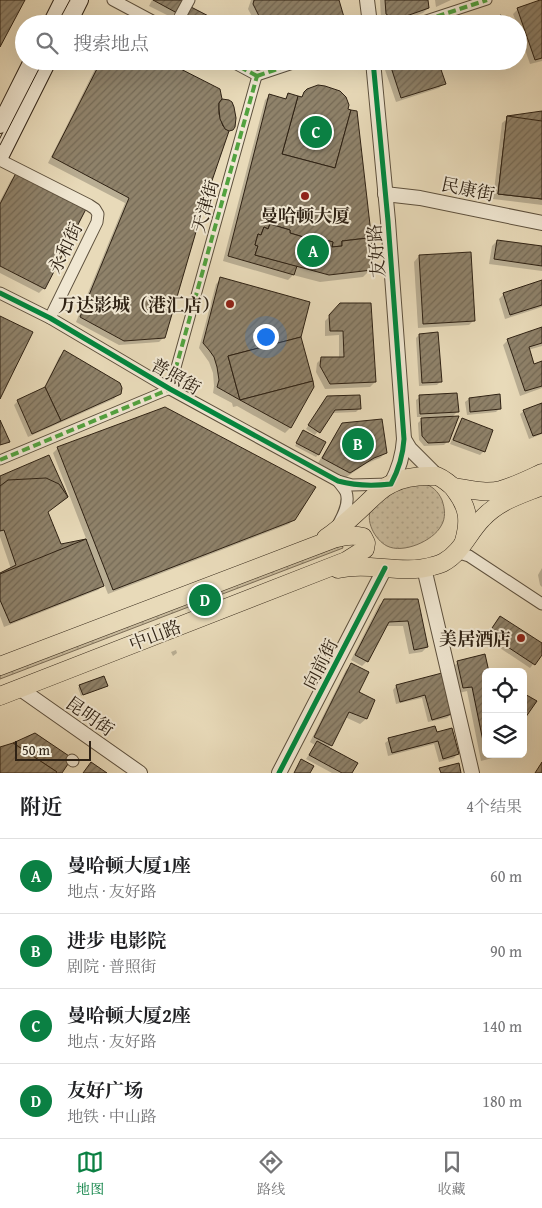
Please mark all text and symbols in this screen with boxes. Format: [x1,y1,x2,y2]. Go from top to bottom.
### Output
search box [15,15,527,70]
icon: search [33,29,61,57]
text: 搜索地点 [73,29,149,57]
pin: C [300,113,332,151]
street label: 民康街 [439,170,497,208]
street label: 天津街 [185,176,225,236]
marker: 曼哈顿大厦 [299,190,311,202]
place label: 曼哈顿大厦 [260,202,350,229]
street label: 永和街 [41,218,89,278]
street label: 友好路 [360,223,392,279]
pin: A [297,232,329,270]
place label: 万达影城（港汇店） [58,291,220,318]
marker: 万达影城（港汇店） [224,298,236,310]
your location [253,324,279,350]
street label: 普照街 [146,351,206,401]
pin: B [342,425,374,463]
pin: D [189,581,221,619]
street label: 中山路 [125,613,185,657]
place label: 美居酒店 [439,625,511,652]
marker: 美居酒店 [515,632,527,644]
street label: 向前街 [296,634,344,694]
map controls [482,668,527,758]
button: locate [482,668,527,713]
street label: 昆明街 [60,689,120,743]
button: layers [482,713,527,758]
scale bar [15,738,91,761]
text: 50 m [22,740,50,760]
text: 附近 [20,791,62,822]
text: 4个结果 [466,794,522,818]
text: 曼哈顿大厦1座 [67,851,191,879]
text: A [31,864,41,888]
text: 60 m [490,864,522,888]
text: 地点 · 友好路 [67,879,157,903]
text: 进步 电影院 [67,926,166,954]
text: B [31,939,41,963]
text: 90 m [490,939,522,963]
text: 剧院 · 普照街 [67,954,157,978]
text: 曼哈顿大厦2座 [67,1001,191,1029]
text: C [31,1014,41,1038]
text: 140 m [482,1014,522,1038]
text: 地点 · 友好路 [67,1029,157,1053]
text: 友好广场 [67,1076,143,1104]
text: D [31,1089,41,1113]
text: 180 m [482,1089,522,1113]
text: 地铁 · 中山路 [67,1104,157,1128]
tab: 地图 [76,1148,104,1199]
tab: 路线 [257,1148,285,1199]
tab: 收藏 [438,1148,466,1199]

